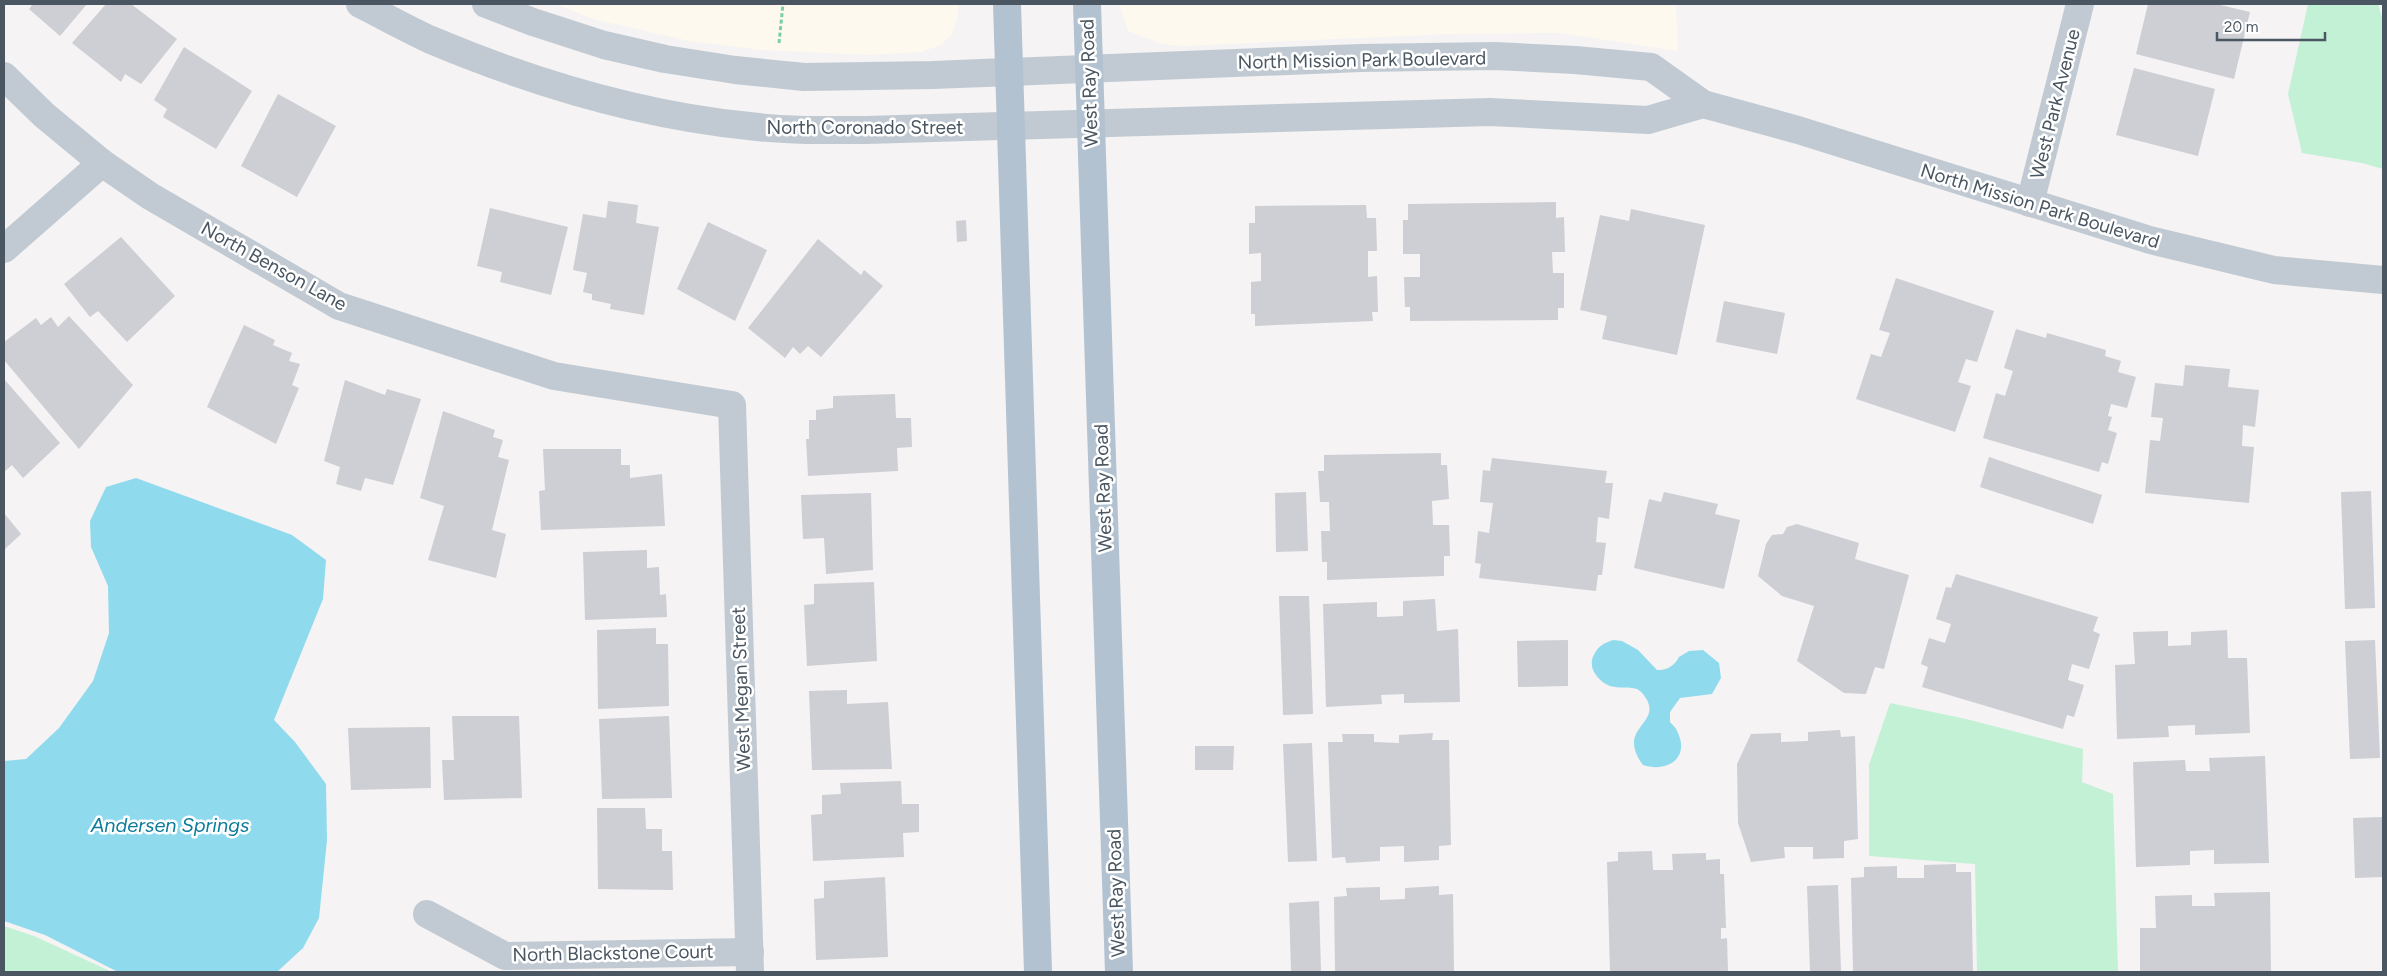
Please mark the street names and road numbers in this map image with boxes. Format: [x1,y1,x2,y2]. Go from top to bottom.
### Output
street label: West Ray Road [1075,18,1103,148]
street label: West Park Avenue [2025,27,2085,181]
street label: North Mission Park Boulevard [1237,46,1487,74]
street label: North Coronado Street [766,116,964,139]
street label: North Mission Park Boulevard [1918,159,2162,253]
street label: North Benson Lane [197,216,351,316]
street label: West Ray Road [1089,423,1117,553]
street label: West Megan Street [727,606,755,772]
street label: West Ray Road [1102,828,1130,958]
street label: North Blackstone Court [512,940,714,966]

